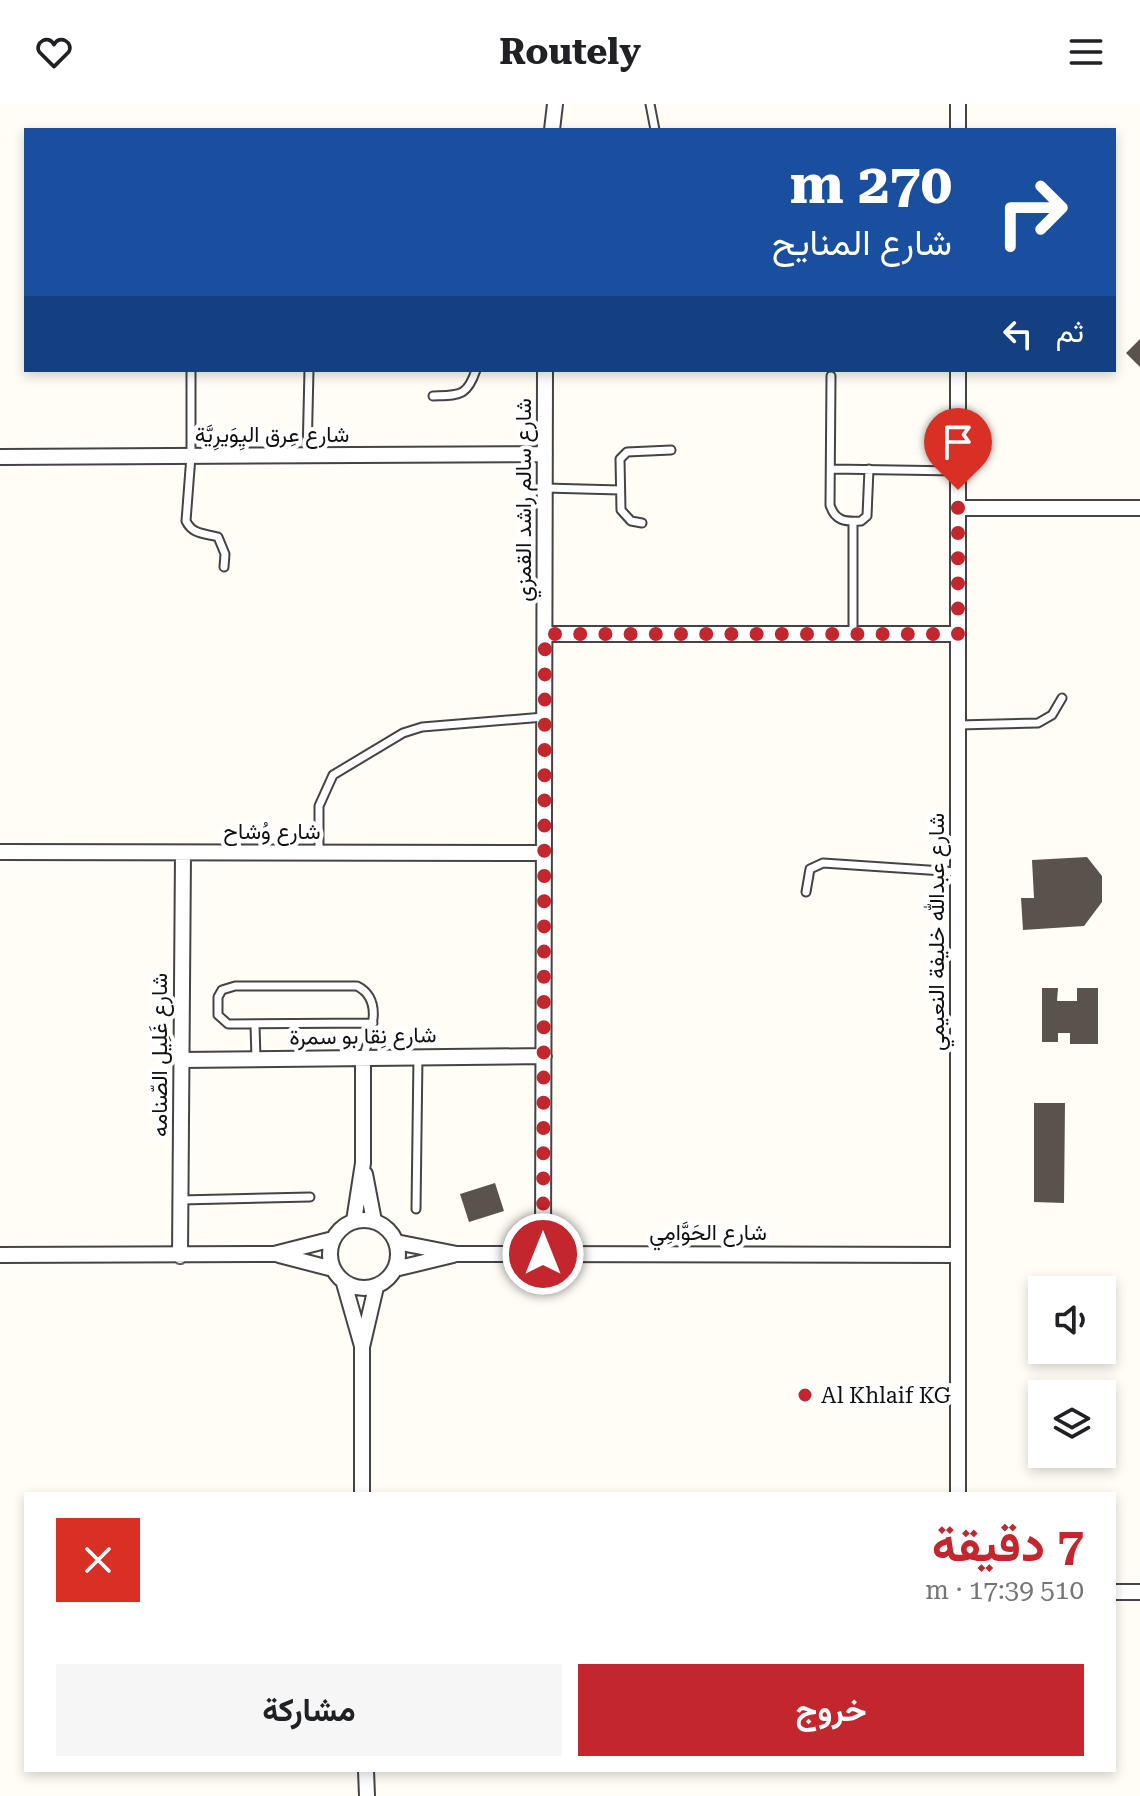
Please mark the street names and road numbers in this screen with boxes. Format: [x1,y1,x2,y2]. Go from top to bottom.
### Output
street label: شارع سالم راشد القمزي [511,398,542,602]
street label: شارع عِرق اليِوَيرِيَّة [195,422,349,451]
street label: شارع عبدالله خليفة النعيمي [923,813,955,1051]
street label: شارع وُشاح [223,819,321,846]
street label: شارع غَلِيل الصّنامه [147,973,174,1137]
street label: شارع نِقا بو سمرة [289,1022,437,1052]
street label: شارع الحَوَّامِي [649,1220,767,1251]

